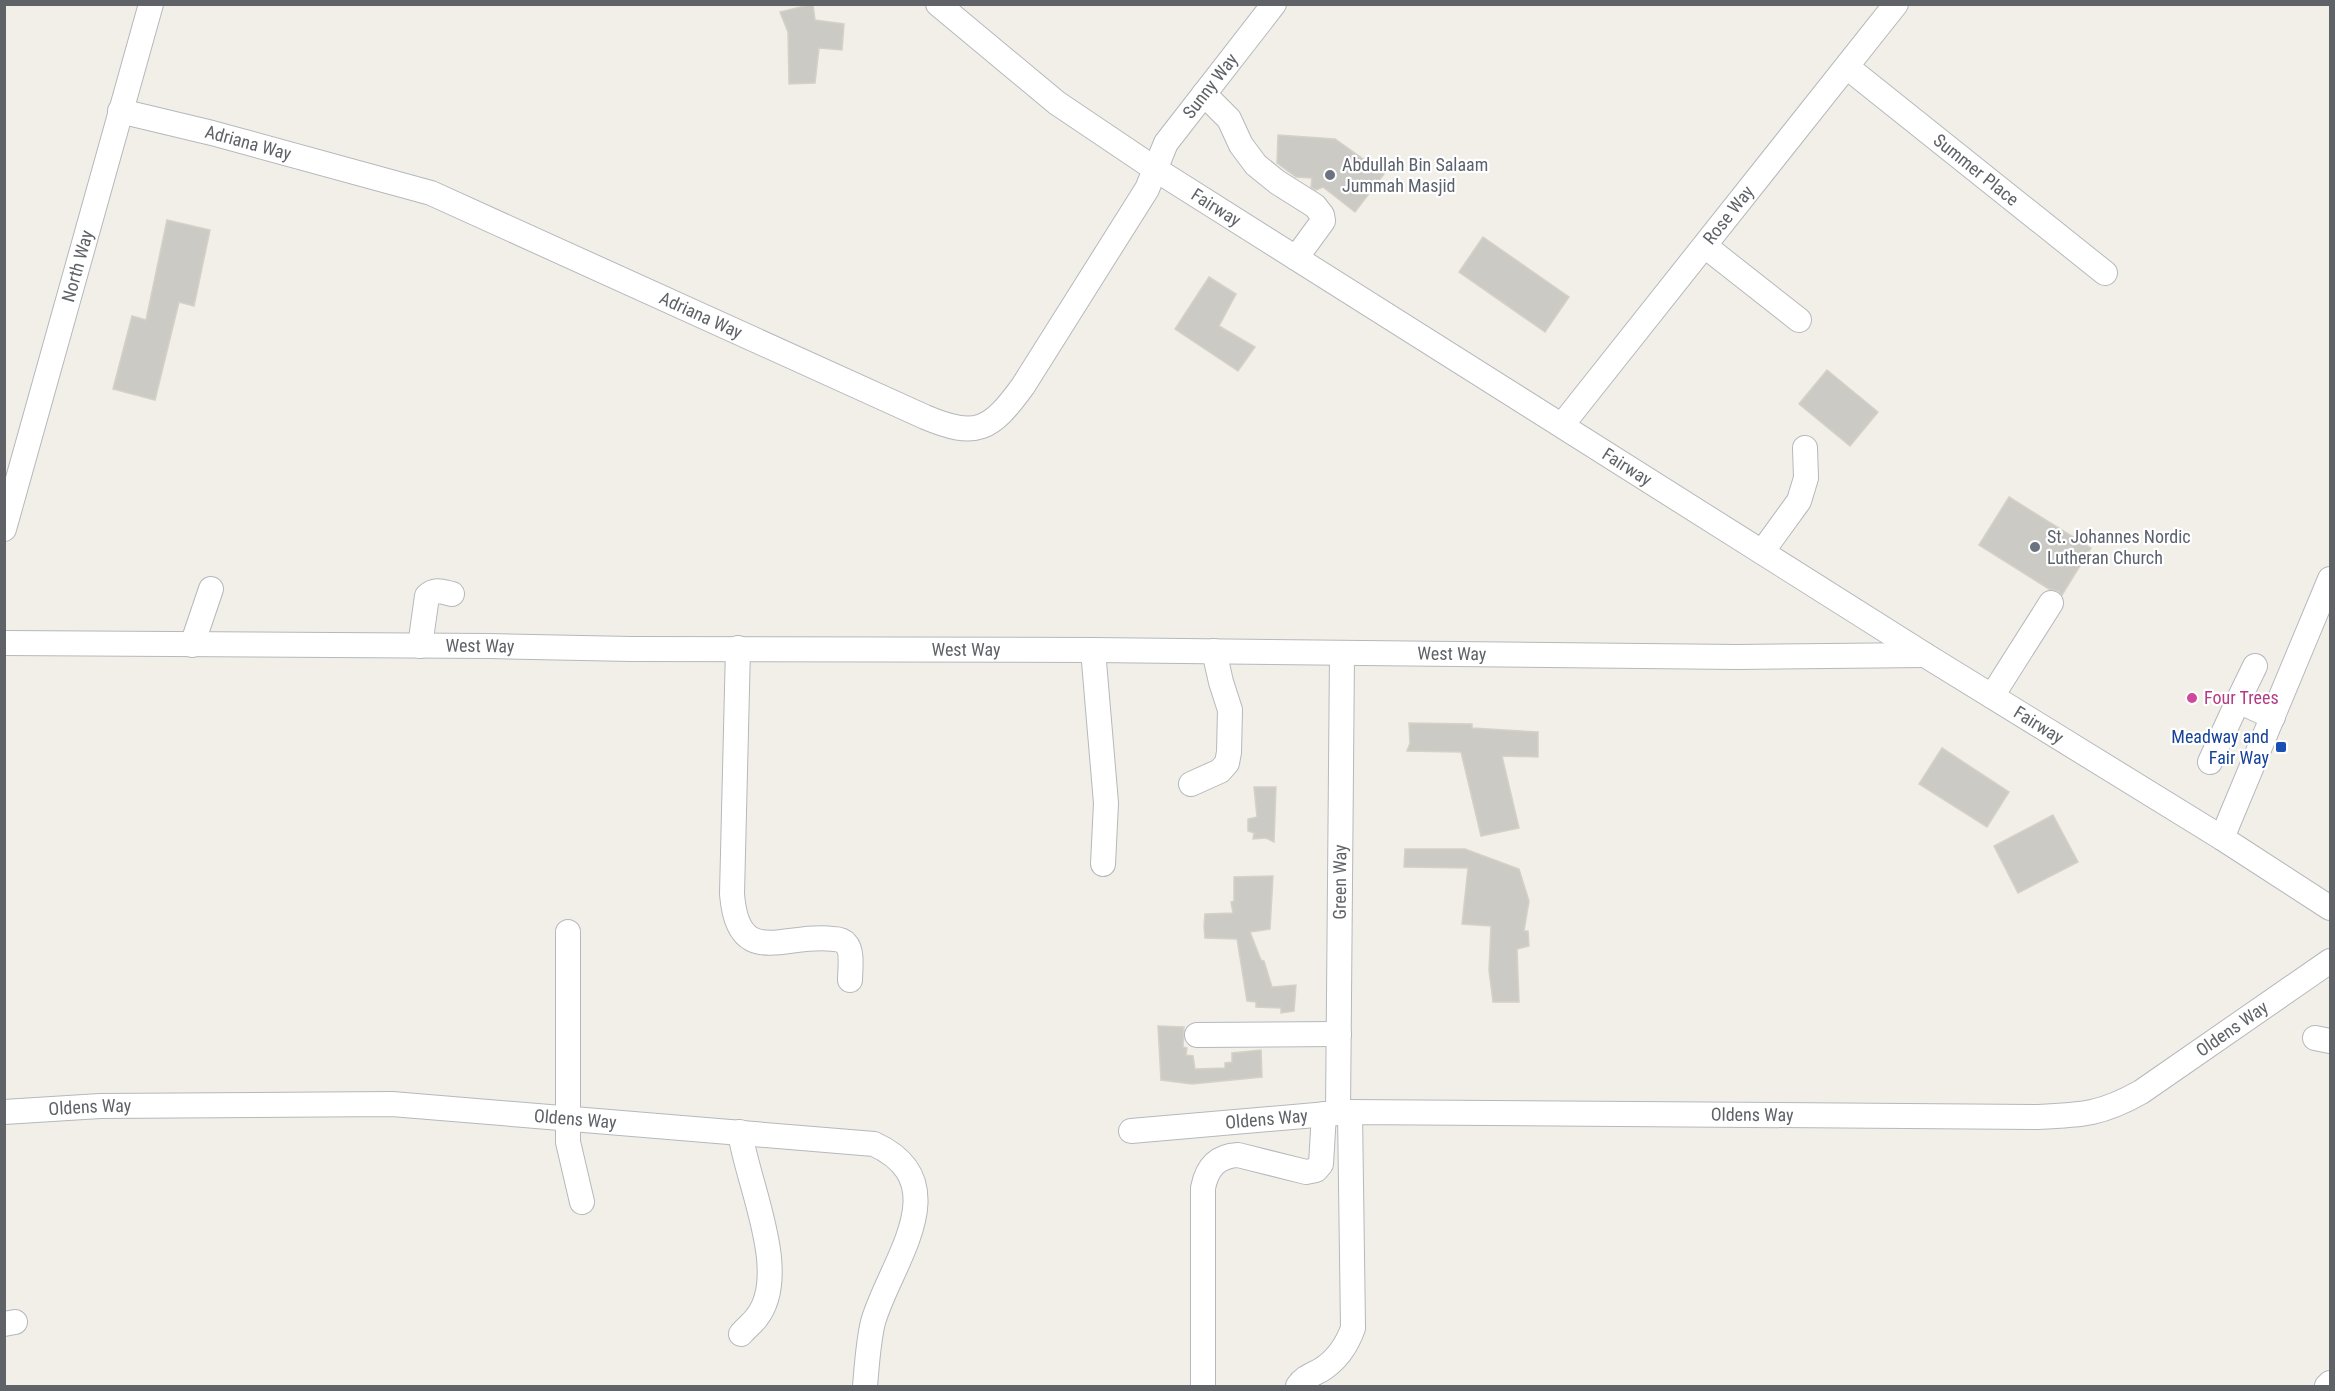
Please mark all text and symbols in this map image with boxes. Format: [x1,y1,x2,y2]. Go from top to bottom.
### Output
street label: Sunny Way [1178,49,1242,122]
street label: Adriana Way [203,121,294,164]
street label: Summer Place [1930,129,2023,210]
place label: Abdullah Bin Salaam Jummah Masjid [1342,154,1488,196]
marker: Abdullah Bin Salaam Jummah Masjid [1323,168,1337,182]
street label: Rose Way [1699,181,1758,248]
street label: Fairway [1188,184,1245,231]
street label: North Way [57,227,97,304]
street label: Adriana Way [656,287,746,343]
street label: Fairway [1599,443,1656,490]
place label: St. Johannes Nordic Lutheran Church [2047,526,2191,568]
marker: St. Johannes Nordic Lutheran Church [2028,540,2042,554]
street label: West Way [445,635,515,657]
street label: West Way [931,639,1001,660]
street label: West Way [1417,643,1487,664]
place label: Four Trees [2204,687,2279,708]
marker: Four Trees [2185,691,2199,705]
street label: Fairway [2010,701,2068,748]
place label: Meadway and Fair Way [2171,726,2269,768]
marker: Meadway and Fair Way [2274,740,2288,754]
street label: Green Way [1329,844,1350,920]
street label: Oldens Way [2192,996,2272,1061]
street label: Oldens Way [48,1095,132,1119]
street label: Oldens Way [1711,1104,1794,1125]
street label: Oldens Way [533,1105,618,1133]
street label: Oldens Way [1224,1105,1309,1133]

